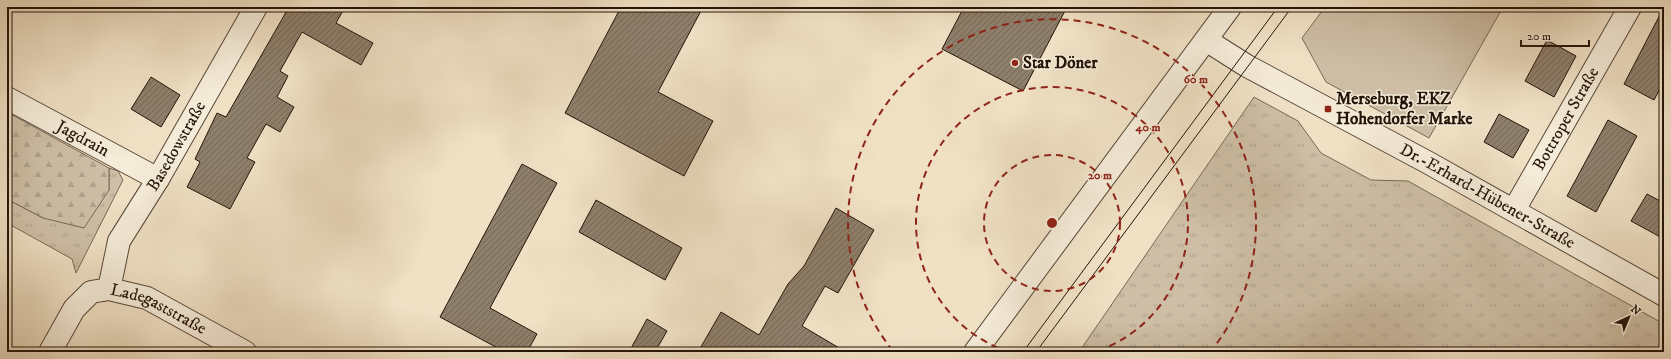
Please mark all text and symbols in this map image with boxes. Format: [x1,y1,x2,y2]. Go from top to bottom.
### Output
scale bar [1521,22,1589,48]
text: 20 m [1527,29,1551,44]
place label: Star Döner [1023,52,1098,74]
marker: Star Döner [1010,58,1020,68]
street label: Bottroper Straße [1528,63,1604,174]
text: 60 m [1184,72,1208,87]
place label: Merseburg, EKZ Hohendorfer Marke [1336,88,1473,130]
street label: Basedowstraße [142,97,211,195]
marker: Merseburg, EKZ Hohendorfer Marke [1323,104,1333,114]
street label: Jagdrain [51,114,113,162]
text: 40 m [1135,120,1160,135]
street label: Dr.-Erhard-Hübener-Straße [1396,139,1579,254]
text: 20 m [1088,168,1112,183]
centre of rings [1045,216,1059,230]
street label: Ladegaststraße [108,279,210,340]
north arrow [1609,297,1649,337]
text: N [1627,302,1643,319]

